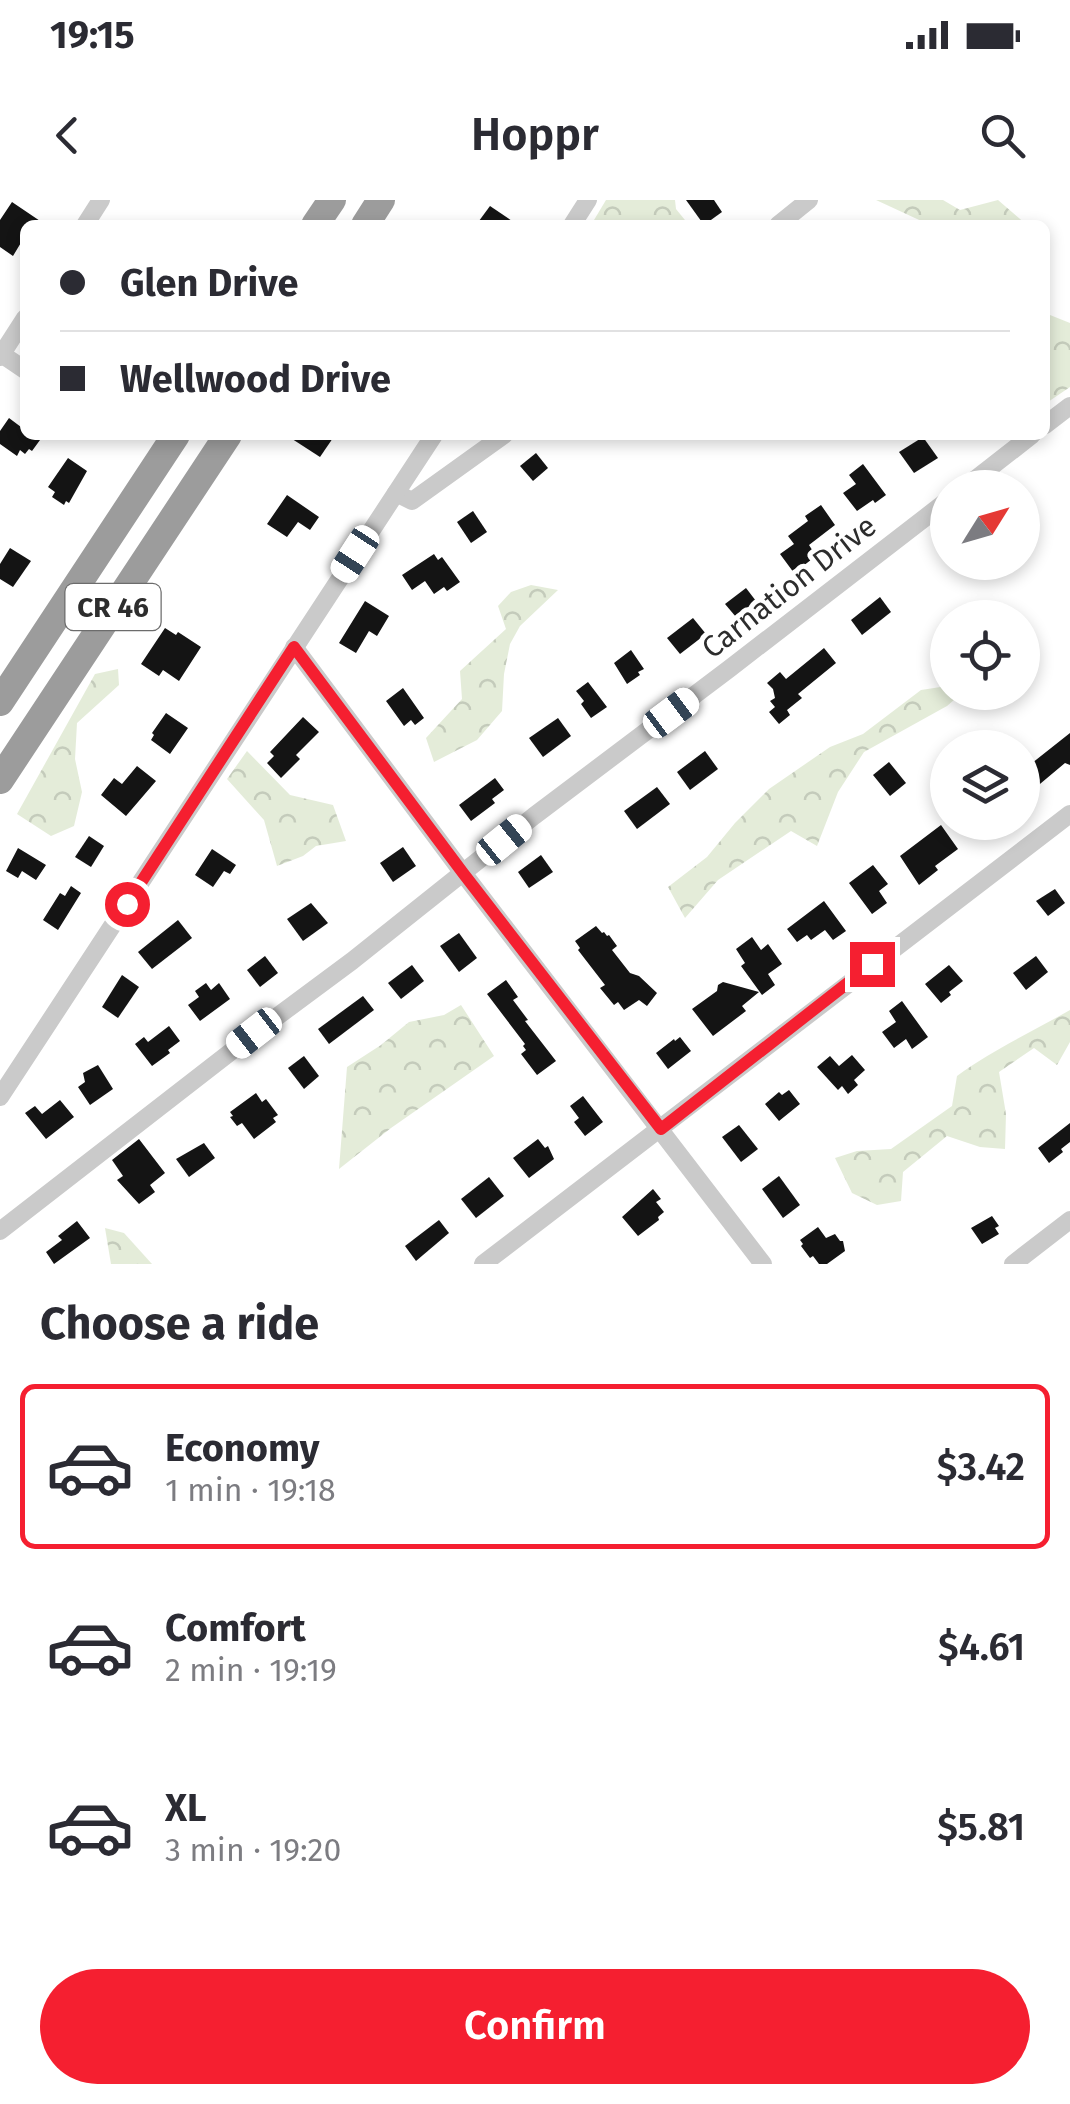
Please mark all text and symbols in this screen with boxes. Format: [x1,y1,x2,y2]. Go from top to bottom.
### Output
text: 19:15 [50,12,135,58]
icon: back [40,108,95,163]
text: Hoppr [471,108,599,162]
icon: search [975,108,1030,163]
text: Glen Drive [120,260,298,306]
text: Wellwood Drive [120,356,391,402]
north arrow [930,470,1040,580]
map controls [930,470,1040,840]
street label: Carnation Drive [695,508,883,666]
car [326,521,384,587]
road number: CR 46 [66,584,160,630]
button: locate [930,600,1040,710]
car [638,683,704,743]
button: layers [930,730,1040,840]
car [471,809,537,871]
route start [105,882,150,927]
route end [850,942,895,987]
car [221,1003,287,1063]
text: Choose a ride [40,1297,319,1351]
icon: car [45,1422,135,1512]
text: Economy [165,1425,320,1471]
text: $3.42 [937,1444,1025,1490]
text: 1 min · 19:18 [165,1471,336,1509]
icon: car [45,1602,135,1692]
text: Comfort [165,1605,306,1651]
text: $4.61 [938,1624,1025,1670]
text: 2 min · 19:19 [165,1651,337,1689]
icon: car [45,1782,135,1872]
text: XL [165,1785,207,1831]
text: $5.81 [937,1804,1025,1850]
text: 3 min · 19:20 [165,1831,341,1869]
button: Confirm [40,1969,1030,2084]

